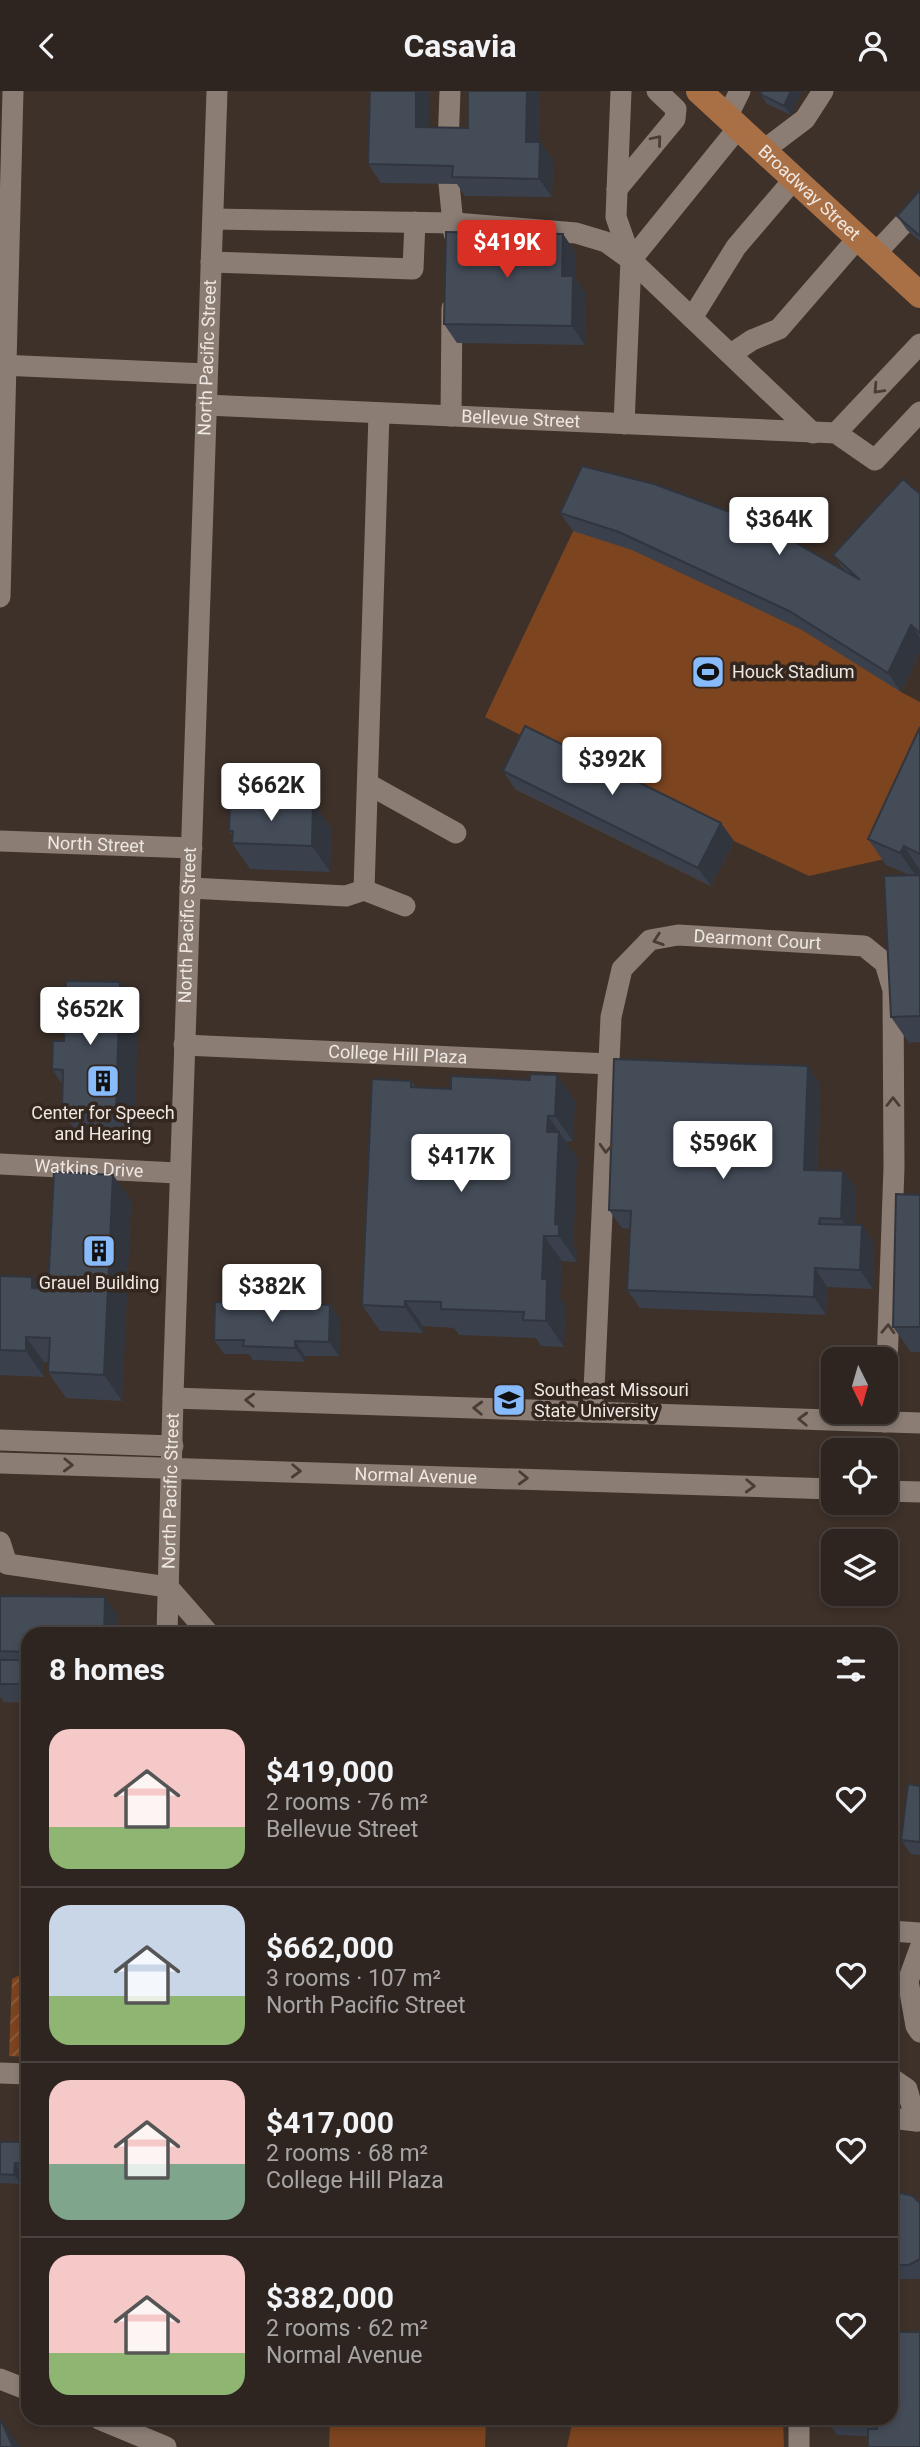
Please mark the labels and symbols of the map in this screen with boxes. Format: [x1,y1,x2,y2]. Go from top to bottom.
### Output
one-way arrow [649,136,661,149]
street label: Broadway Street [754,140,865,245]
pin: $419K [458,221,556,280]
street label: North Pacific Street [193,279,220,436]
one-way arrow [874,381,886,394]
street label: Bellevue Street [461,405,581,432]
pin: $364K [730,497,828,557]
sports icon: Houck Stadium [689,653,727,691]
place label: Houck Stadium [732,661,855,682]
pin: $392K [563,737,661,797]
pin: $662K [222,763,320,823]
street label: North Street [47,832,145,856]
street label: North Pacific Street [174,847,200,1004]
street label: Dearmont Court [693,925,822,953]
one-way arrow [652,932,665,946]
pin: $652K [41,988,139,1047]
street label: College Hill Plaza [328,1040,468,1068]
building icon: Center for Speech and Hearing [84,1062,122,1100]
one-way arrow [885,1096,901,1106]
place label: Center for Speech and Hearing [31,1102,175,1144]
pin: $596K [674,1121,772,1181]
pin: $417K [412,1135,510,1194]
one-way arrow [599,1142,614,1153]
street label: Watkins Drive [34,1155,144,1181]
building icon: Grauel Building [80,1232,118,1270]
pin: $382K [223,1265,321,1324]
place label: Grauel Building [39,1272,159,1293]
one-way arrow [881,1323,896,1334]
north arrow [821,1347,898,1425]
place label: Southeast Missouri State University [534,1379,689,1421]
school or university icon: Southeast Missouri State University [490,1381,528,1419]
one-way arrow [244,1393,255,1408]
one-way arrow [472,1401,483,1416]
one-way arrow [797,1411,808,1427]
street label: North Pacific Street [158,1413,183,1569]
one-way arrow [63,1457,74,1472]
street label: Normal Avenue [354,1463,477,1488]
one-way arrow [290,1464,301,1479]
one-way arrow [518,1471,529,1486]
one-way arrow [745,1479,756,1494]

